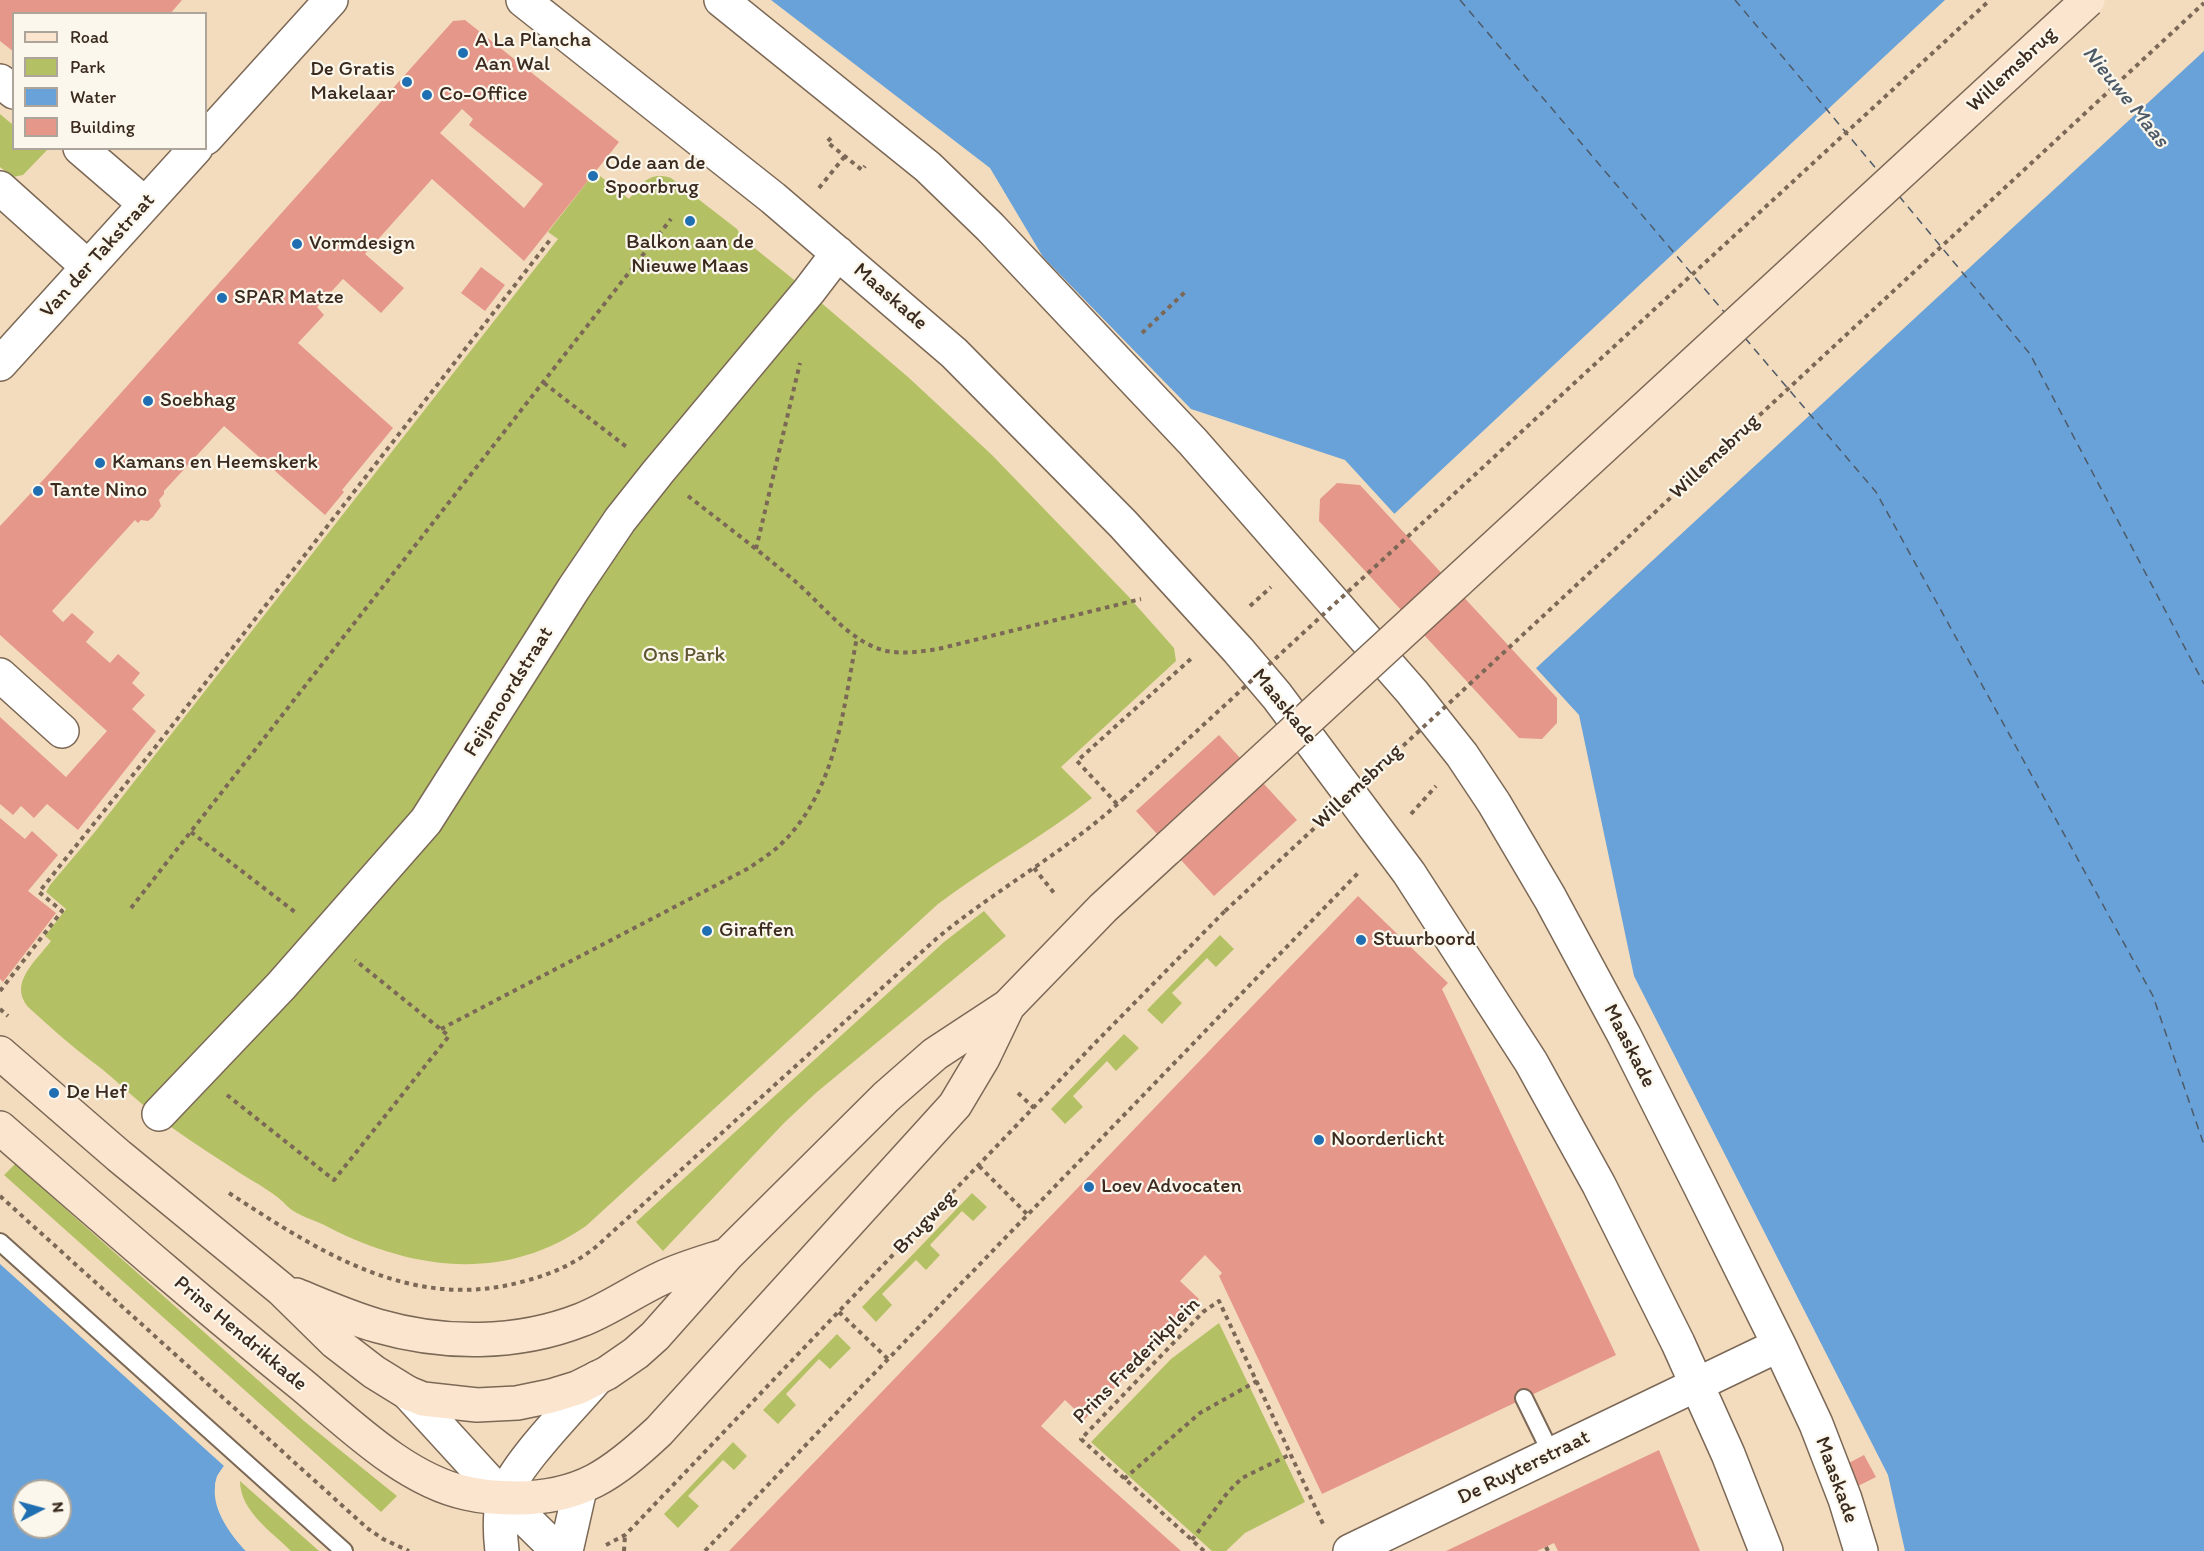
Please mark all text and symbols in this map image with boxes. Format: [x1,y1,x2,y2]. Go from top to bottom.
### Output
legend [12,12,207,150]
street label: Willemsbrug [1962,22,2062,118]
text: Road [70,26,109,48]
place label: A La Plancha Aan Wal [475,28,591,78]
water label: Nieuwe Maas [2076,41,2174,153]
marker: A La Plancha Aan Wal [456,46,470,60]
text: Park [70,56,105,78]
place label: De Gratis Makelaar [310,57,395,107]
marker: De Gratis Makelaar [400,75,414,89]
place label: Co-Office [439,82,527,108]
text: Water [70,86,116,108]
marker: Co-Office [420,88,434,102]
text: Building [70,116,135,138]
place label: Ode aan de Spoorbrug [605,151,706,201]
marker: Ode aan de Spoorbrug [586,169,600,183]
street label: Van der Takstraat [35,188,161,324]
marker: Balkon aan de Nieuwe Maas [683,214,697,228]
place label: Balkon aan de Nieuwe Maas [626,230,754,280]
place label: Vormdesign [309,231,415,257]
marker: Vormdesign [290,237,304,251]
street label: Maaskade [848,258,932,336]
place label: SPAR Matze [234,285,344,311]
marker: SPAR Matze [215,291,229,305]
place label: Soebhag [160,388,236,414]
marker: Soebhag [141,394,155,408]
street label: Willemsbrug [1665,409,1765,505]
place label: Kamans en Heemskerk [112,450,318,476]
marker: Kamans en Heemskerk [93,456,107,470]
place label: Tante Nino [50,478,147,504]
marker: Tante Nino [31,484,45,498]
street label: Feijenoordstraat [459,622,559,762]
park label: Ons Park [643,643,725,669]
street label: Maaskade [1246,664,1322,750]
street label: Willemsbrug [1308,739,1408,835]
place label: Giraffen [719,918,794,944]
marker: Giraffen [700,924,714,938]
place label: Stuurboord [1373,927,1476,953]
marker: Stuurboord [1354,933,1368,947]
street label: Maaskade [1597,1000,1661,1092]
place label: De Hef [66,1080,127,1106]
marker: De Hef [47,1086,61,1100]
place label: Noorderlicht [1331,1127,1445,1153]
marker: Noorderlicht [1312,1133,1326,1147]
place label: Loev Advocaten [1101,1174,1242,1200]
marker: Loev Advocaten [1082,1180,1096,1194]
street label: Brugweg [888,1186,962,1260]
street label: Prins Hendrikkade [168,1271,312,1397]
street label: Prins Frederikplein [1068,1292,1206,1430]
street label: De Ruyterstraat [1454,1425,1594,1511]
street label: Maaskade [1809,1433,1863,1527]
north arrow [12,1479,72,1539]
text: N [48,1501,68,1514]

